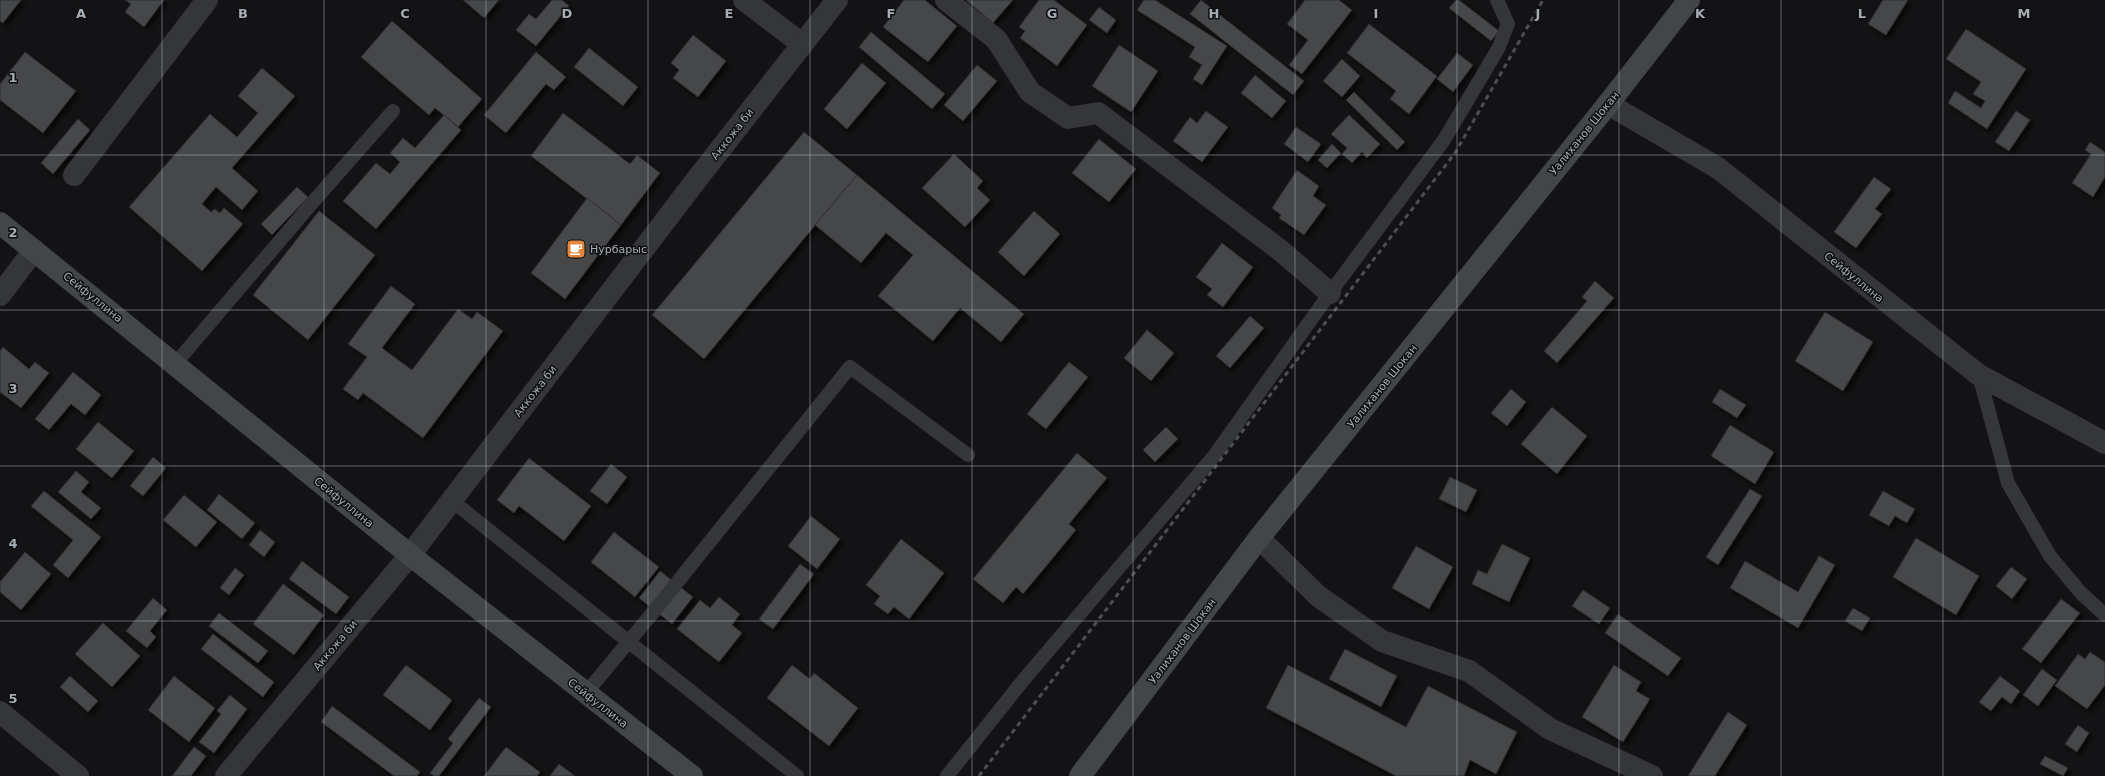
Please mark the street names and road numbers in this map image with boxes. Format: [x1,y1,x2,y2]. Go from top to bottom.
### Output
street label: Уалиханов Шокан [1547,89,1622,178]
street label: Аккожа би [708,106,756,163]
street label: Сейфуллина [1821,249,1886,305]
street label: Сейфуллина [60,269,125,325]
street label: Уалиханов Шокан [1345,342,1420,431]
street label: Аккожа би [511,363,559,420]
street label: Сейфуллина [311,474,376,530]
street label: Уалиханов Шокан [1146,596,1219,687]
street label: Аккожа би [311,618,360,673]
street label: Сейфуллина [565,676,630,731]

